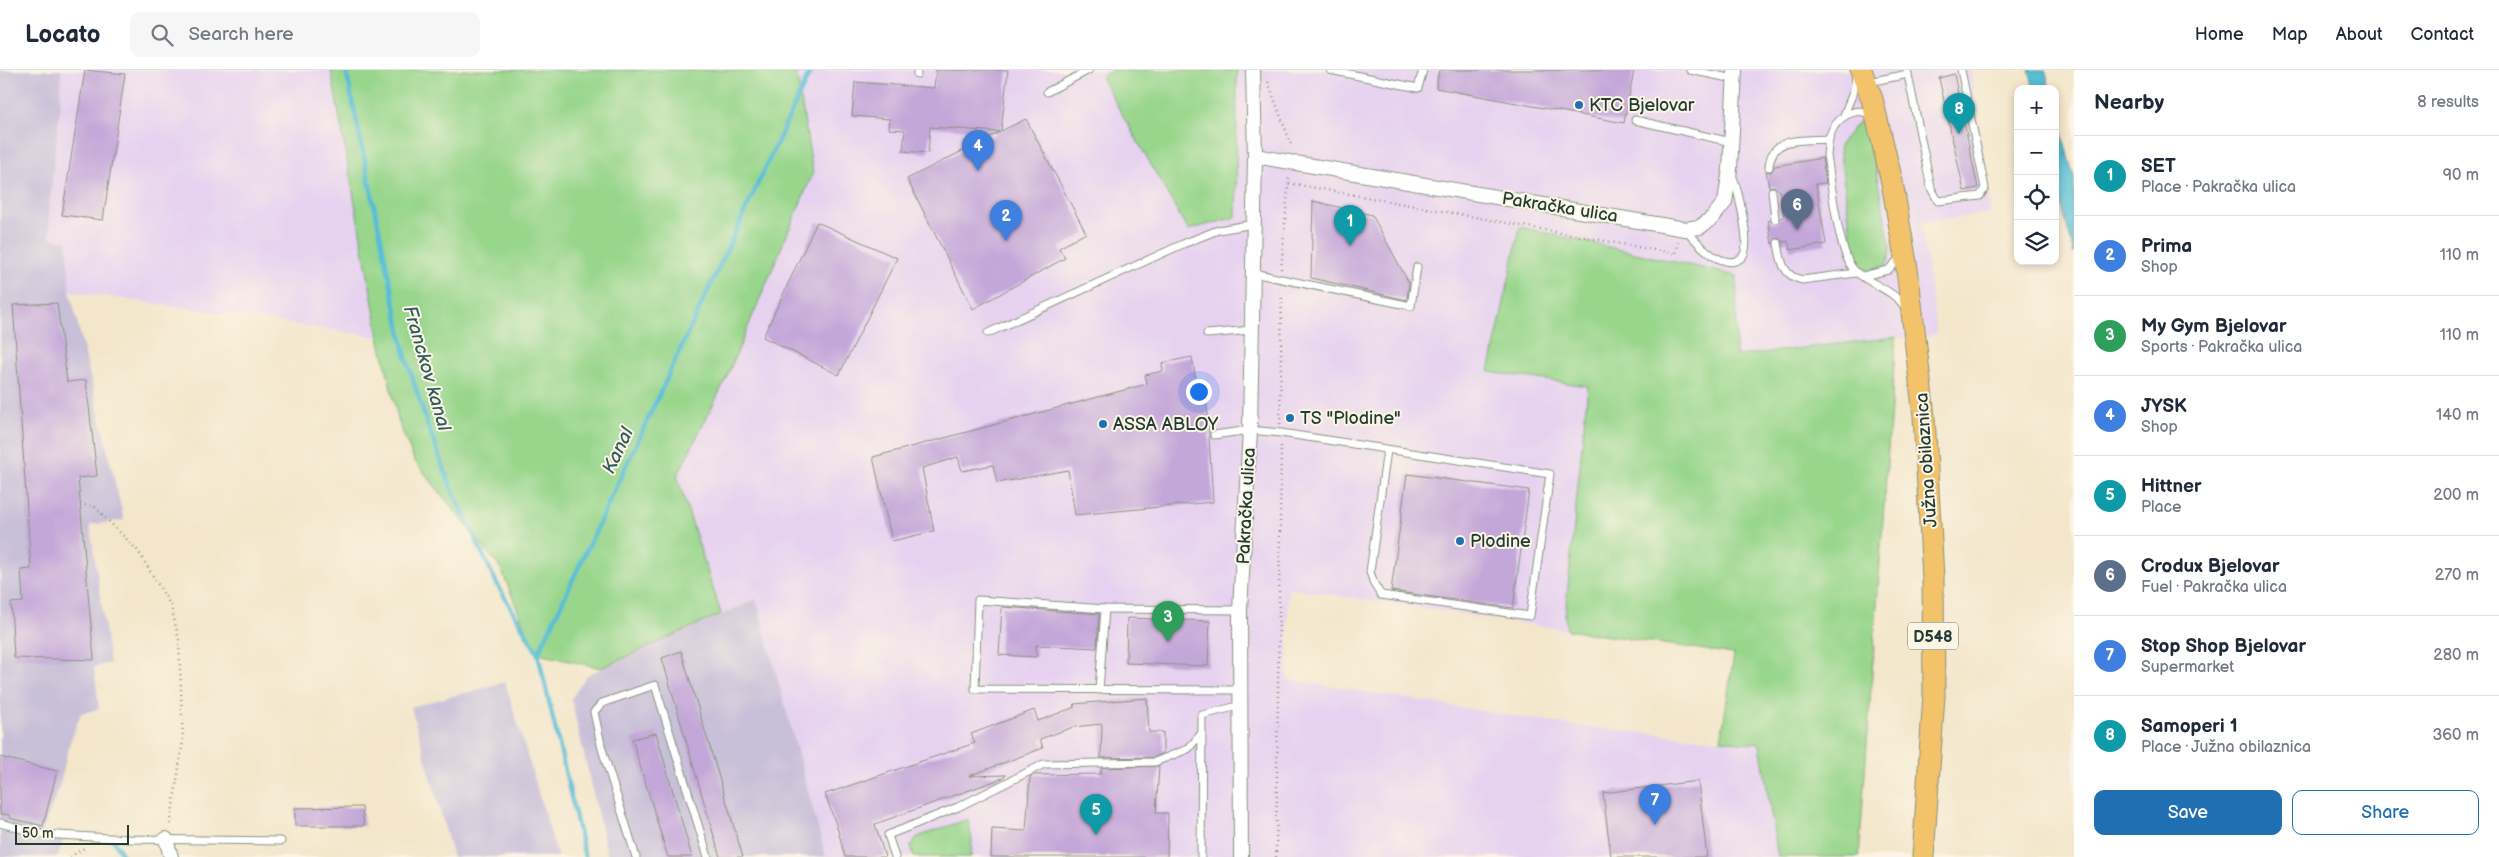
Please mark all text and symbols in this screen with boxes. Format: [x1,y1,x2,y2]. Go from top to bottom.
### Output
search box [130,12,480,57]
text: Locato [25,20,100,49]
icon: search [148,21,176,49]
text: Search here [188,23,294,46]
text: Home [2195,24,2244,45]
text: Map [2272,24,2308,45]
text: About [2336,24,2383,45]
text: Contact [2411,24,2474,45]
map controls [2014,85,2059,265]
button: + [2014,85,2059,130]
text: Nearby [2094,90,2164,115]
pin: 8 [1943,93,1975,134]
text: 8 results [2417,93,2479,112]
place label: KTC Bjelovar [1589,95,1695,116]
marker: KTC Bjelovar [1573,99,1585,111]
pin: 4 [962,130,994,171]
button: − [2014,130,2059,175]
text: SET [2141,155,2176,178]
text: 1 [2107,166,2113,185]
text: 90 m [2443,166,2479,185]
button: locate [2014,175,2059,220]
text: Place · Pakračka ulica [2141,178,2296,197]
street label: Pakračka ulica [1500,188,1619,227]
pin: 6 [1781,189,1813,230]
pin: 2 [990,200,1022,241]
pin: 1 [1334,205,1366,246]
button: layers [2014,220,2059,265]
text: Prima [2141,235,2192,258]
text: 2 [2105,246,2115,265]
text: 110 m [2440,246,2479,265]
text: Shop [2141,258,2178,277]
water label: Franckov kanal [398,303,456,434]
text: My Gym Bjelovar [2141,315,2286,338]
text: 3 [2105,326,2115,345]
text: 110 m [2440,326,2479,345]
text: Sports · Pakračka ulica [2141,338,2302,357]
your location [1186,379,1212,405]
street label: Južna obilaznica [1911,392,1942,528]
text: JYSK [2141,395,2187,418]
text: 4 [2105,406,2115,425]
text: 140 m [2436,406,2479,425]
place label: TS "Plodine" [1300,408,1401,429]
marker: TS "Plodine" [1284,412,1296,424]
place label: ASSA ABLOY [1113,414,1219,435]
marker: ASSA ABLOY [1097,418,1109,430]
text: Shop [2141,418,2178,437]
water label: Kanal [598,423,639,477]
street label: Pakračka ulica [1233,447,1260,565]
text: Hittner [2141,475,2202,498]
text: 5 [2105,486,2115,505]
text: 200 m [2433,486,2479,505]
text: Place [2141,498,2182,517]
place label: Plodine [1470,531,1531,552]
marker: Plodine [1454,535,1466,547]
text: Crodux Bjelovar [2141,555,2280,578]
text: 6 [2105,566,2115,585]
text: 270 m [2435,566,2479,585]
text: Fuel · Pakračka ulica [2141,578,2287,597]
pin: 3 [1152,601,1184,642]
road number: D548 [1908,622,1958,650]
text: Stop Shop Bjelovar [2141,635,2306,658]
text: 7 [2106,646,2114,665]
text: 280 m [2433,646,2479,665]
text: Supermarket [2141,658,2234,677]
text: Samoperi 1 [2141,715,2238,738]
text: 8 [2105,726,2115,745]
text: 360 m [2432,726,2479,745]
text: Place · Južna obilaznica [2141,738,2311,757]
pin: 7 [1639,784,1671,825]
button: Save [2094,790,2282,835]
button: Share [2292,790,2479,835]
pin: 5 [1080,794,1112,835]
scale bar [15,822,129,845]
text: 50 m [22,825,54,842]

